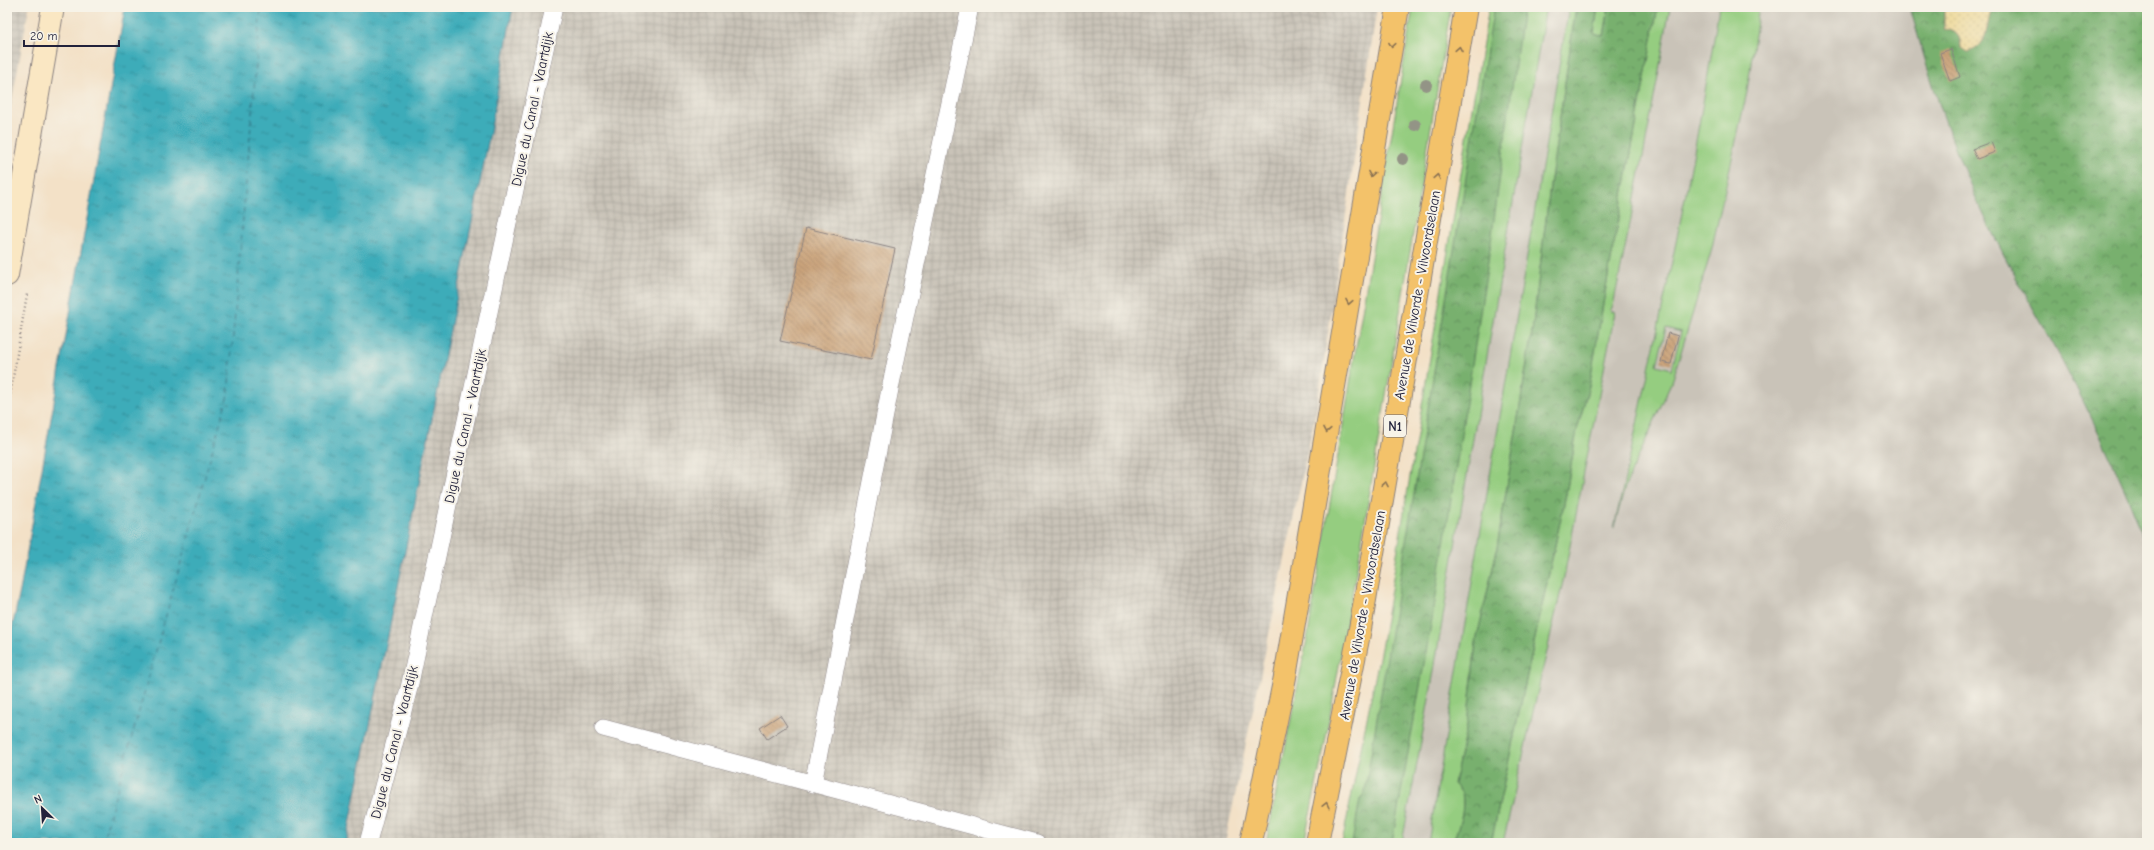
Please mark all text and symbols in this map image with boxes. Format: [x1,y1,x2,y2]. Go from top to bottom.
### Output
scale bar [24,22,119,48]
text: 20 m [30,29,58,43]
street label: Digue du Canal - Vaartdijk [508,30,557,188]
one-way arrow [1388,42,1397,49]
one-way arrow [1454,46,1462,52]
one-way arrow [1367,171,1375,177]
one-way arrow [1432,174,1441,180]
street label: Avenue de Vilvorde - Vilvoordselaan [1391,189,1444,401]
one-way arrow [1345,299,1354,305]
street label: Digue du Canal - Vaartdijk [441,347,490,505]
road number: N1 [1384,415,1406,437]
one-way arrow [1324,427,1332,433]
one-way arrow [1380,481,1389,488]
street label: Avenue de Vilvorde - Vilvoordselaan [1336,509,1389,721]
street label: Digue du Canal - Vaartdijk [367,664,422,821]
north arrow [22,788,62,828]
text: N [32,792,44,807]
one-way arrow [1321,802,1329,808]

